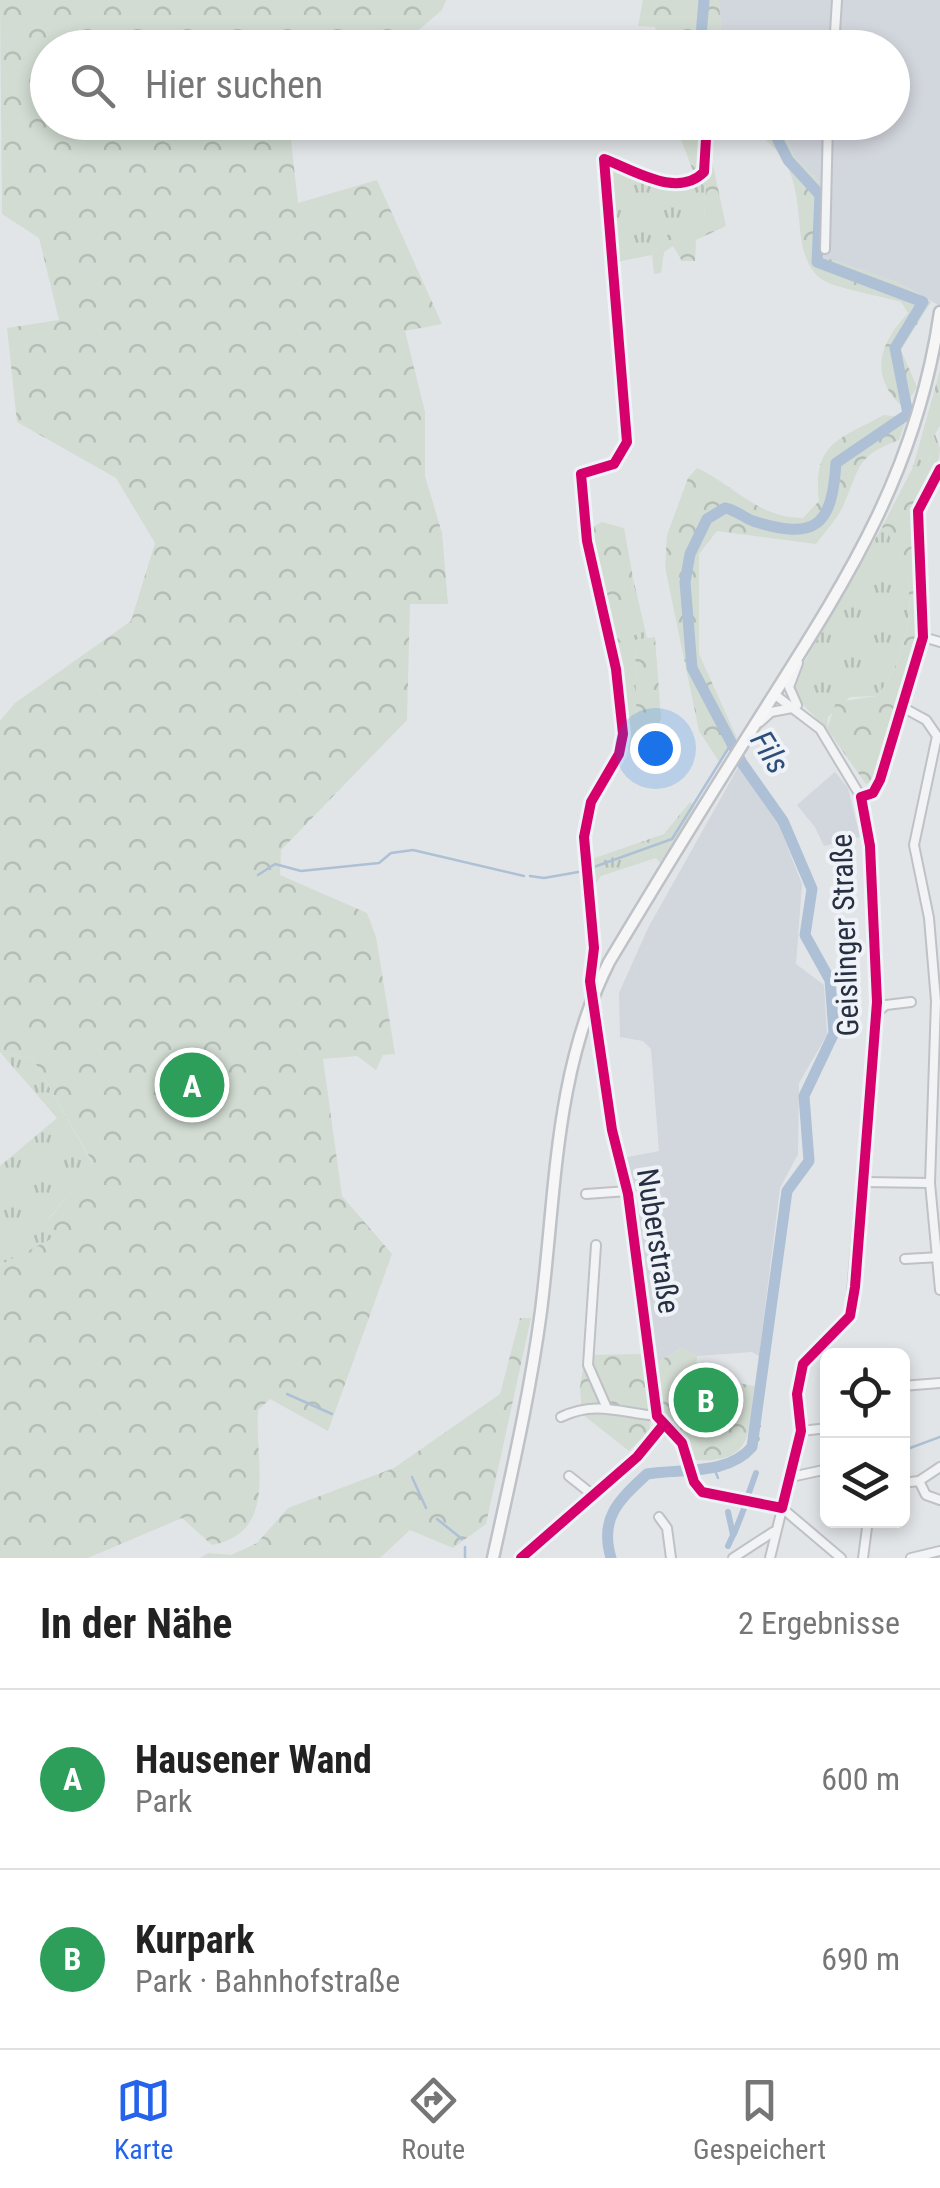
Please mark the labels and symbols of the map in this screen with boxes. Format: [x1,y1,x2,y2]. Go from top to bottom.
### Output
your location [630,723,681,774]
water label: Fils [742,724,798,780]
street label: Geislinger Straße [823,833,866,1037]
pin: A [160,1048,224,1122]
street label: Nuberstraße [630,1166,687,1316]
pin: B [674,1362,738,1438]

